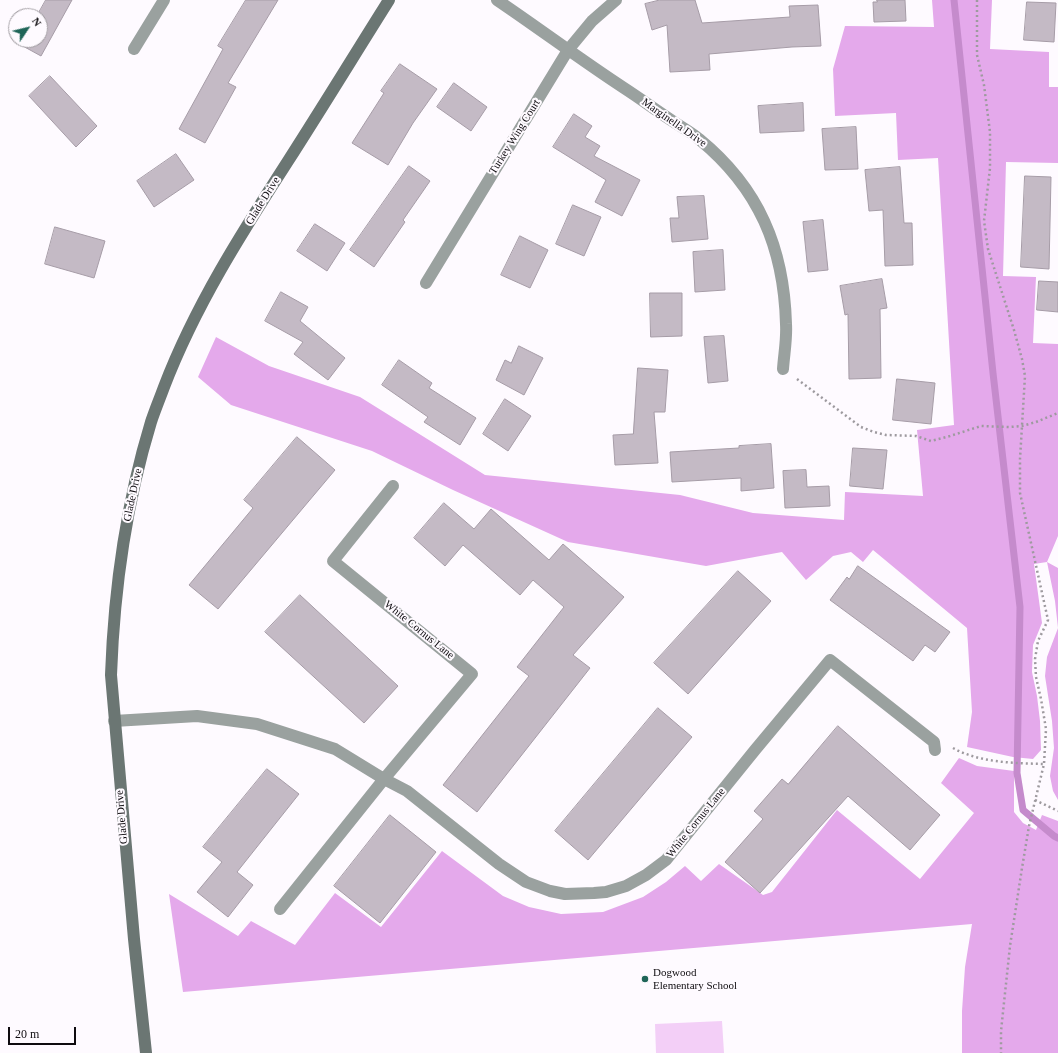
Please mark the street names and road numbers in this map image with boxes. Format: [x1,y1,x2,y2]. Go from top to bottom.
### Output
street label: Marginella Drive [639,96,709,150]
street label: Turkey Wing Court [487,97,543,177]
street label: Glade Drive [243,175,283,227]
street label: Glade Drive [121,467,145,523]
street label: White Cornus Lane [381,598,457,662]
street label: White Cornus Lane [664,785,728,861]
street label: Glade Drive [113,789,131,845]

